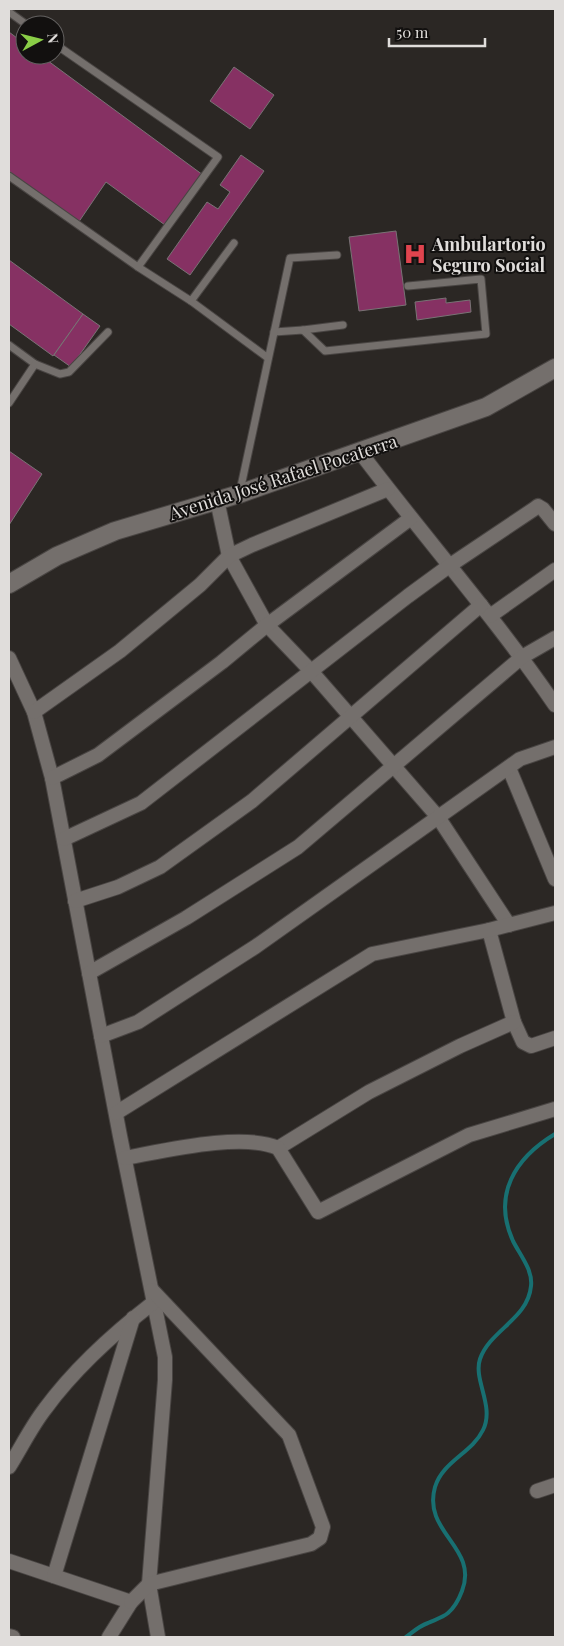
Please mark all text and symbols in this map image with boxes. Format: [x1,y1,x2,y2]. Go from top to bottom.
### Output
north arrow [15,15,65,65]
scale bar [389,15,485,47]
text: 50 m [396,22,429,42]
text: N [43,32,63,45]
place label: Ambulartorio Seguro Social [431,232,546,277]
hospital icon: Ambulartorio Seguro Social [402,241,428,267]
street label: Avenida José Rafael Pocaterra [165,429,400,526]

